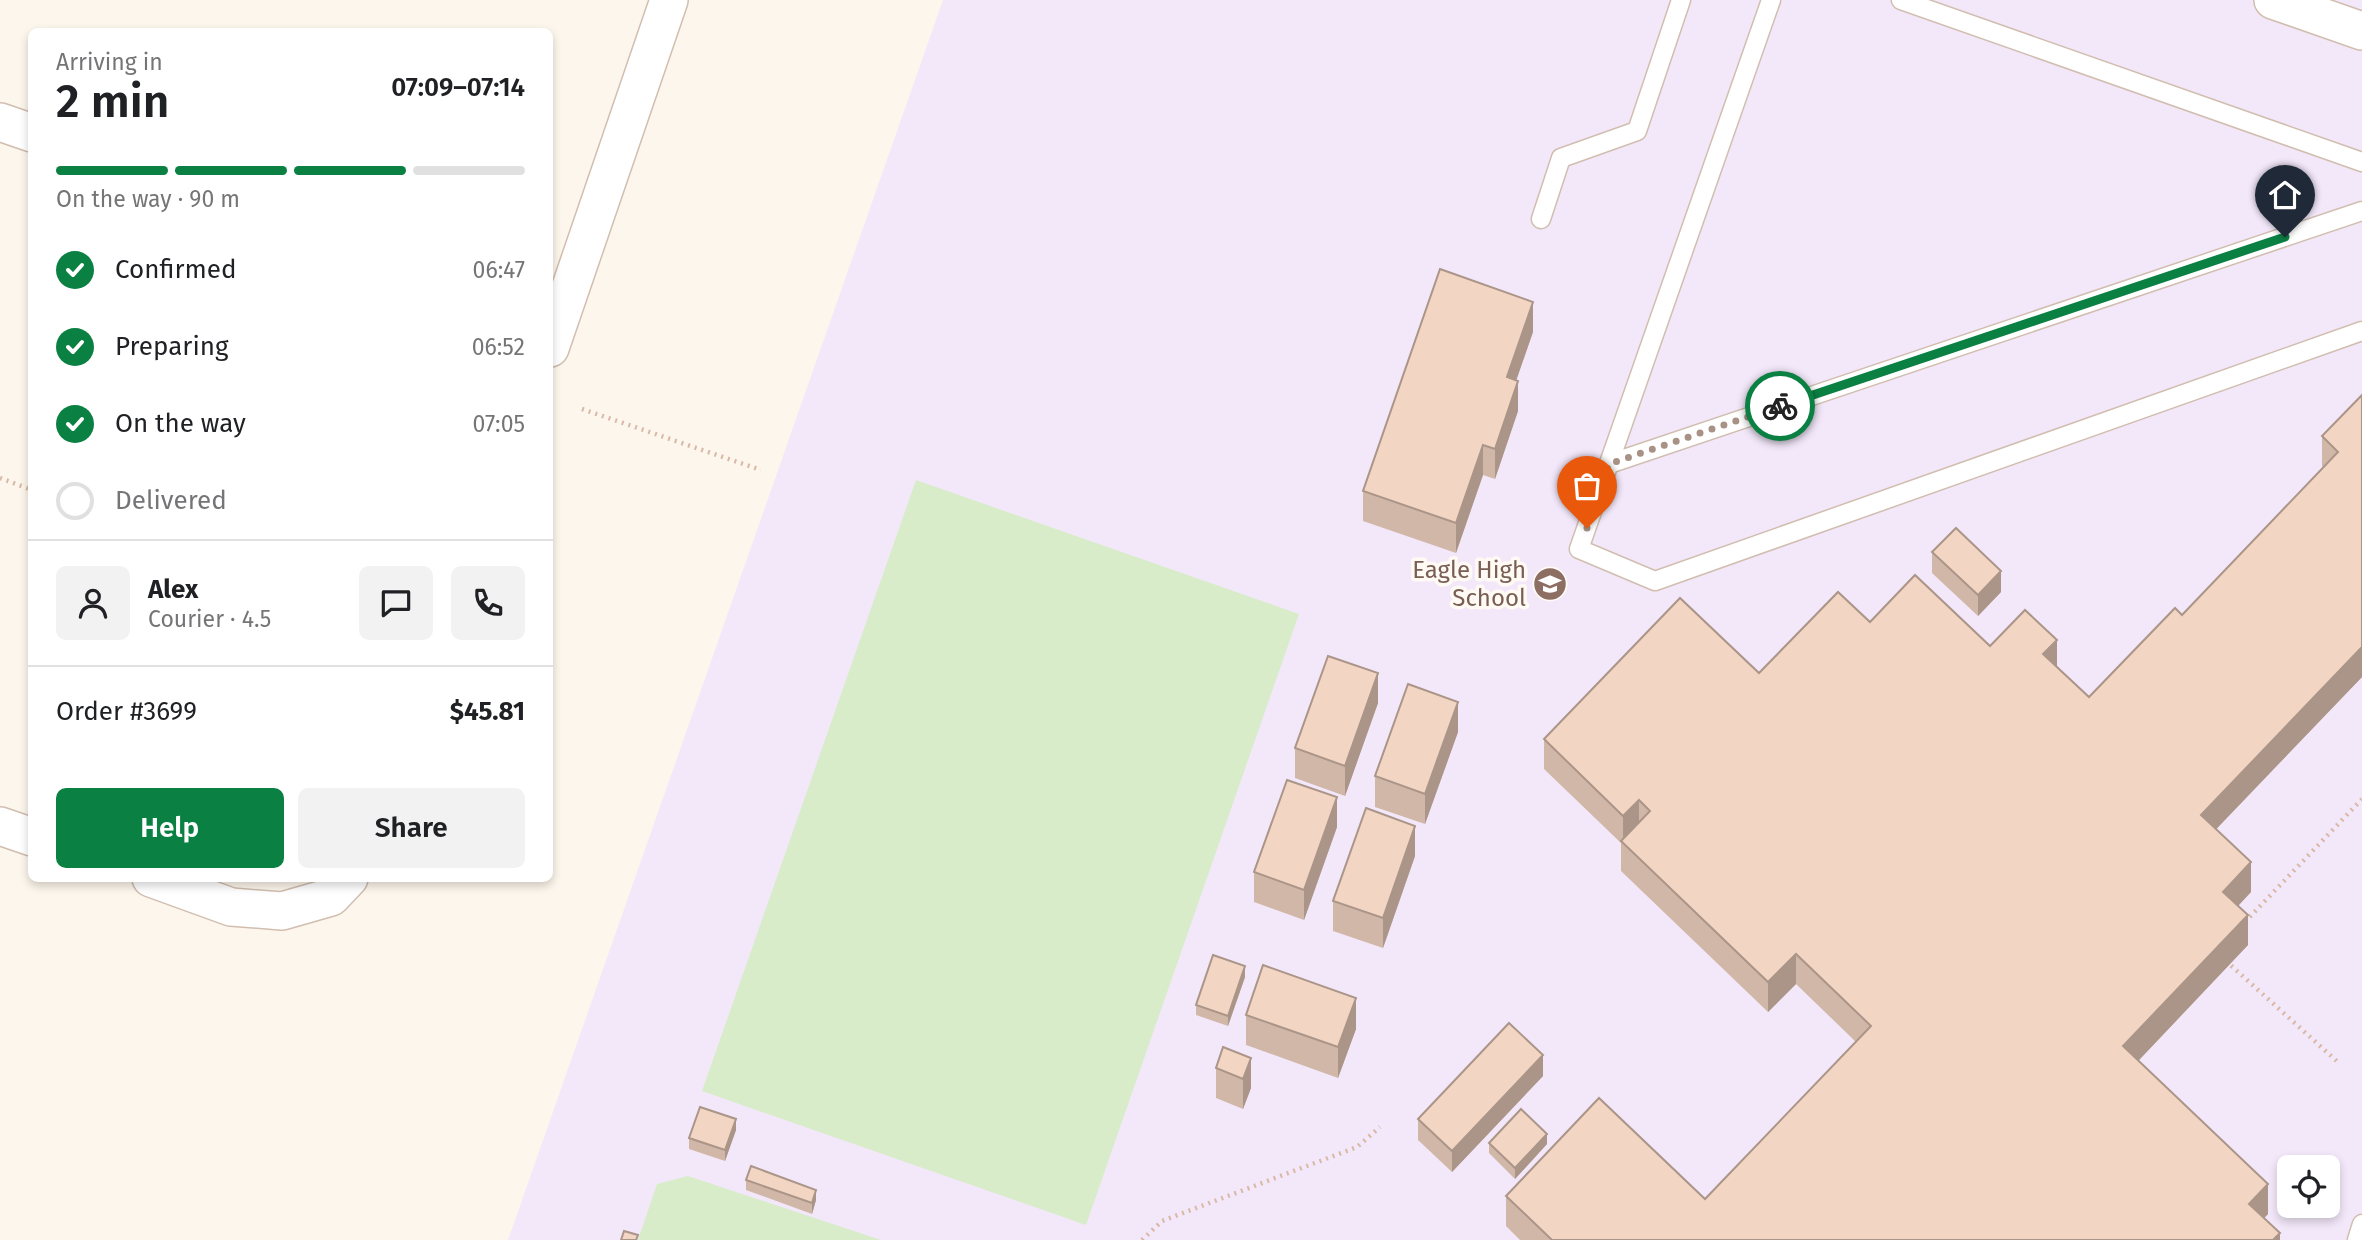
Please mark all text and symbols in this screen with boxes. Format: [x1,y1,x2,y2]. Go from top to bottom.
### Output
text: Arriving in [56,48,163,76]
text: 07:09–07:14 [391,72,525,103]
text: 2 min [56,74,169,129]
pin [2255,165,2315,237]
icon: home [2266,176,2304,214]
text: On the way · 90 m [56,185,240,213]
icon: check [56,251,94,289]
text: Confirmed [115,254,236,285]
text: 06:47 [473,256,525,284]
icon: check [56,328,94,366]
text: Preparing [115,331,228,362]
text: 06:52 [472,333,525,361]
courier [1745,371,1815,441]
icon: bike [1761,387,1799,425]
icon: check [56,405,94,443]
text: On the way [115,408,246,439]
text: 07:05 [473,410,525,438]
pin [1557,456,1617,528]
icon: bag [1568,467,1606,505]
text: Delivered [115,485,227,516]
place label: Eagle High School [1412,556,1526,612]
school or university icon: Eagle High School [1531,565,1569,603]
button: person [56,566,130,640]
button: chat [359,566,433,640]
button: phone [451,566,525,640]
text: Alex [148,574,198,605]
text: Courier · 4.5 [148,605,271,633]
text: Order #3699 [56,696,197,727]
text: $45.81 [450,696,525,727]
button: Help [56,788,284,868]
button: Share [298,788,525,868]
map controls [2277,1155,2340,1218]
button: locate [2277,1155,2340,1218]

